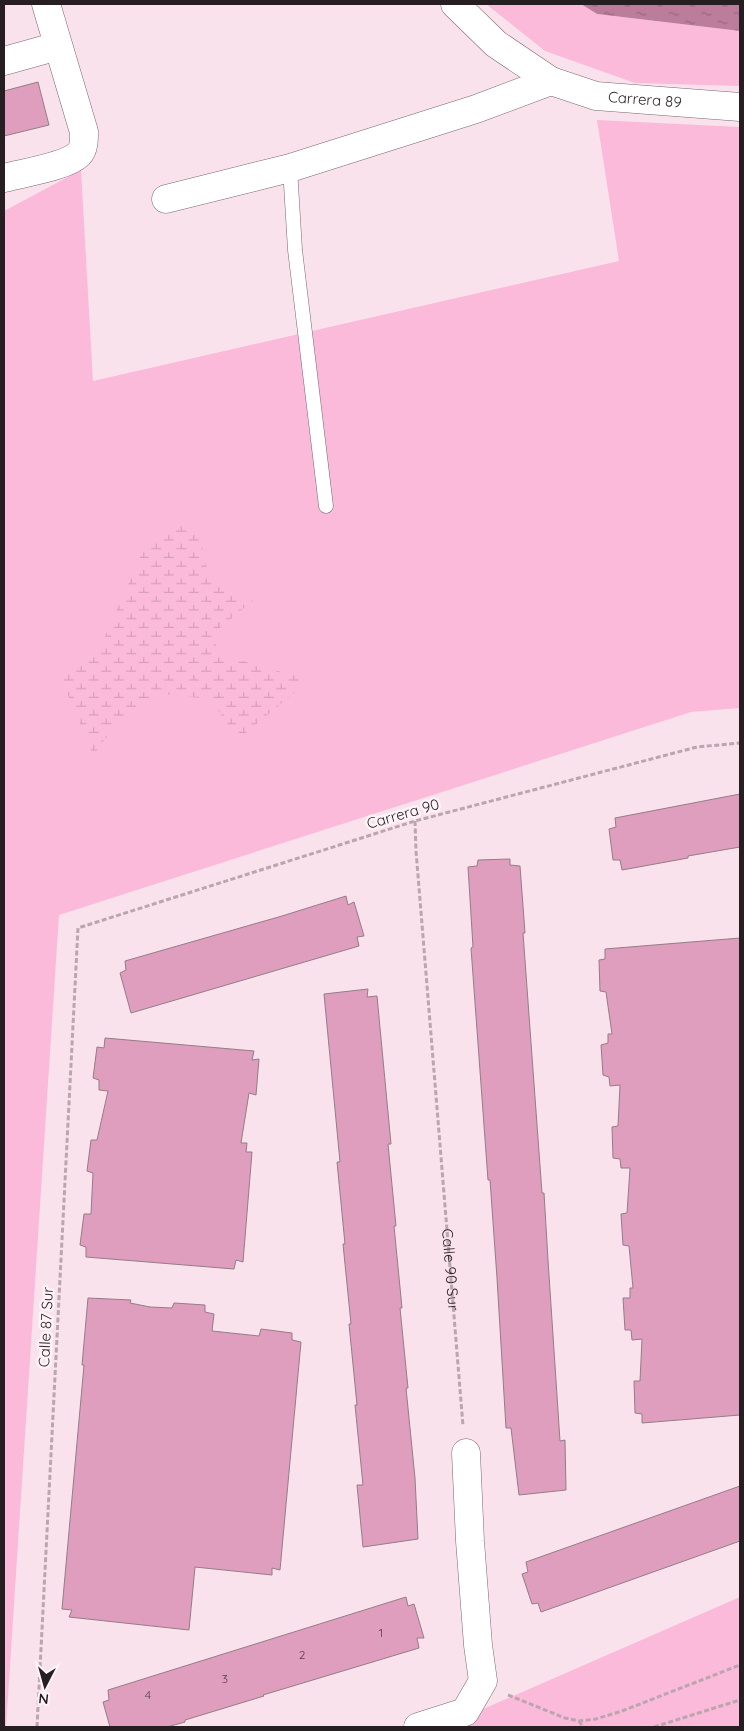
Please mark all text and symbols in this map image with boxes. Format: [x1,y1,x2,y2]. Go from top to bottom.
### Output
street label: Carrera 89 [607,87,682,112]
street label: Carrera 90 [364,794,441,833]
street label: Calle 90 Sur [438,1228,464,1312]
street label: Calle 87 Sur [34,1286,57,1368]
house number: 1 [379,1625,383,1640]
house number: 2 [299,1647,306,1662]
north arrow [20,1661,70,1711]
house number: 3 [222,1671,228,1686]
house number: 4 [145,1687,151,1702]
text: N [38,1689,50,1708]

